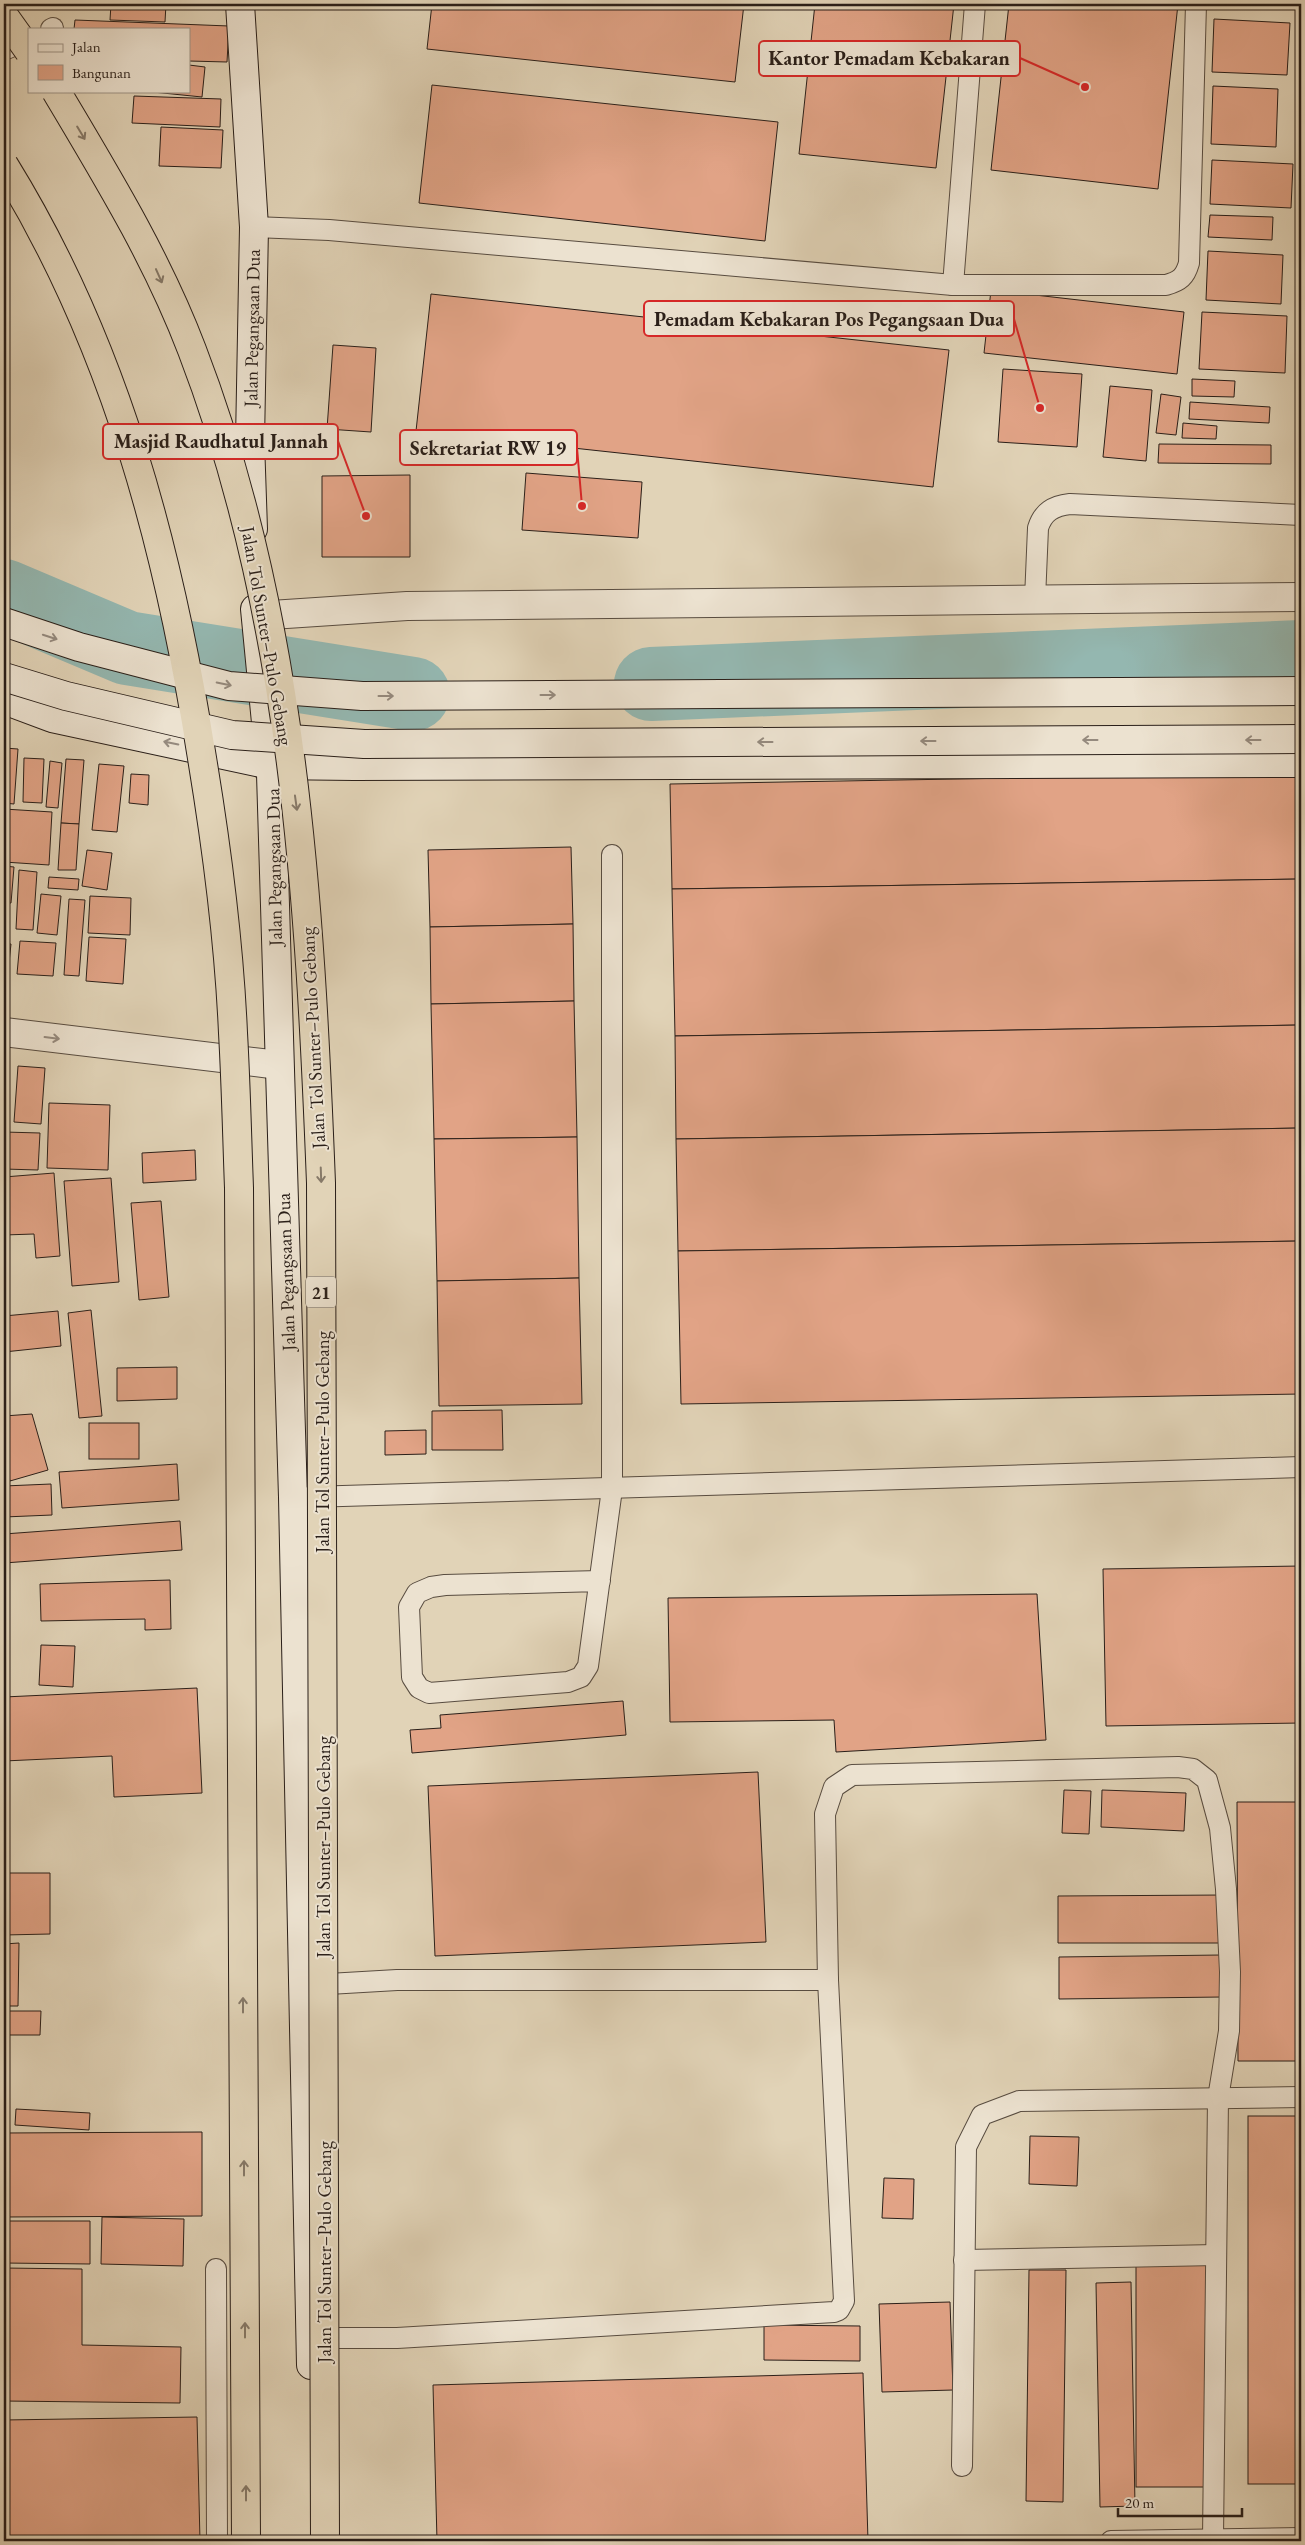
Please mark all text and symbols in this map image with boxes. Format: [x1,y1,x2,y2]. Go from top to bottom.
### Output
legend [28,28,190,92]
text: Jalan [70,37,101,56]
callout: Kantor Pemadam Kebakaran [759,41,1020,76]
text: Kantor Pemadam Kebakaran [768,45,1010,71]
text: Bangunan [72,63,131,82]
one-way arrow [77,126,87,140]
street label: Jalan Pegangsaan Dua [238,248,266,409]
one-way arrow [155,268,164,283]
callout: Pemadam Kebakaran Pos Pegangsaan Dua [644,301,1014,336]
text: Pemadam Kebakaran Pos Pegangsaan Dua [654,306,1004,332]
callout: Masjid Raudhatul Jannah [103,424,338,459]
text: Masjid Raudhatul Jannah [114,428,328,454]
callout: Sekretariat RW 19 [400,430,577,465]
text: Sekretariat RW 19 [410,435,567,461]
street label: Jalan Tol Sunter–Pulo Gebang [235,522,299,748]
one-way arrow [42,633,58,643]
one-way arrow [215,680,231,689]
one-way arrow [540,690,556,700]
one-way arrow [377,691,393,701]
one-way arrow [1082,735,1098,745]
one-way arrow [1245,735,1261,745]
one-way arrow [920,736,936,746]
one-way arrow [757,737,774,747]
one-way arrow [164,738,180,748]
street label: Jalan Pegangsaan Dua [260,787,288,948]
one-way arrow [291,795,301,811]
street label: Jalan Tol Sunter–Pulo Gebang [295,926,331,1152]
one-way arrow [44,1033,60,1043]
one-way arrow [316,1166,325,1182]
street label: Jalan Pegangsaan Dua [271,1192,301,1353]
road number: 21 [306,1276,336,1308]
street label: Jalan Tol Sunter–Pulo Gebang [310,1330,335,1555]
street label: Jalan Tol Sunter–Pulo Gebang [311,1735,336,1960]
one-way arrow [238,1997,248,2014]
street label: Jalan Tol Sunter–Pulo Gebang [312,2140,337,2365]
one-way arrow [239,2160,249,2176]
one-way arrow [240,2322,250,2338]
one-way arrow [241,2485,251,2501]
scale bar [1118,2485,1241,2517]
text: 20 m [1125,2493,1154,2512]

